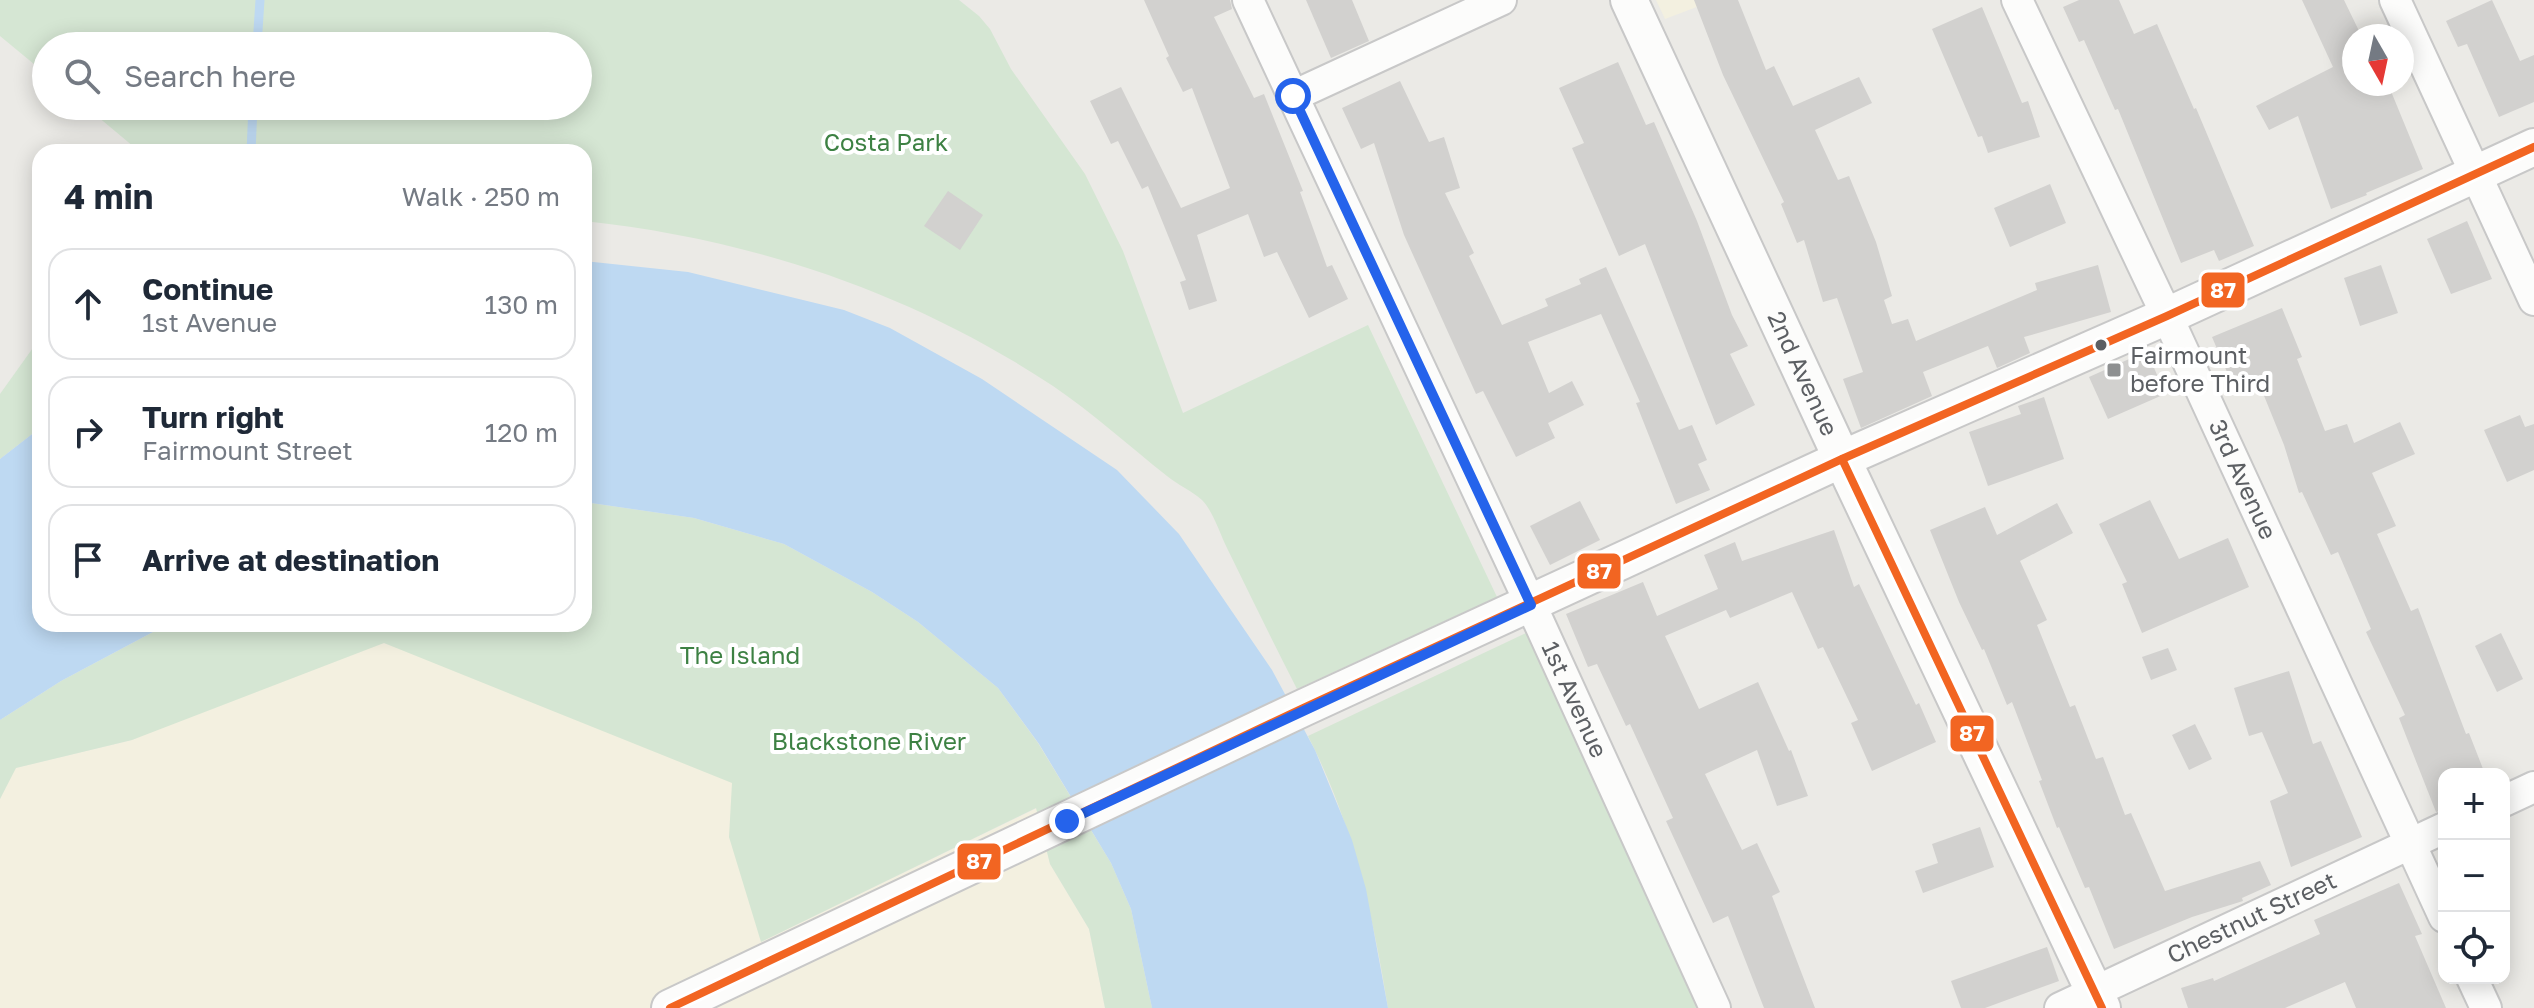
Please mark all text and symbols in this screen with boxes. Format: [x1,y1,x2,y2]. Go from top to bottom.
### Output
north arrow [2342,24,2414,96]
search box [32,32,592,120]
icon: search [60,54,104,98]
text: Search here [124,58,296,94]
route start [1275,78,1311,114]
park label: Costa Park [824,127,948,156]
text: 4 min [64,176,153,216]
text: Walk · 250 m [402,181,560,212]
text: Continue [142,271,273,307]
line badge: 87 [2200,271,2246,309]
text: 87 [2210,276,2236,303]
icon: ahead [66,282,110,326]
text: 130 m [485,289,558,320]
street label: 2nd Avenue [1762,306,1845,440]
text: 1st Avenue [142,307,277,338]
unlabelled marker [2093,337,2109,353]
place label: Fairmount before Third [2130,340,2270,397]
marker: Fairmount before Third [2105,361,2123,379]
text: Turn right [142,399,284,435]
icon: right [66,410,110,454]
street label: 3rd Avenue [2204,415,2284,544]
text: 120 m [485,417,558,448]
text: Fairmount Street [142,435,353,466]
icon: arrive [66,538,110,582]
text: Arrive at destination [142,542,439,578]
line badge: 87 [1576,552,1622,590]
text: 87 [1586,557,1612,584]
street label: 1st Avenue [1537,636,1615,762]
park label: The Island [680,640,800,669]
line badge: 87 [1949,714,1995,753]
text: 87 [1959,719,1985,746]
park label: Blackstone River [772,726,966,755]
map controls [2438,768,2510,984]
button: + [2438,768,2510,840]
route end [1049,803,1085,839]
button: − [2438,840,2510,912]
line badge: 87 [956,842,1002,881]
text: 87 [966,847,992,874]
street label: Chestnut Street [2162,865,2340,969]
button: locate [2438,912,2510,984]

